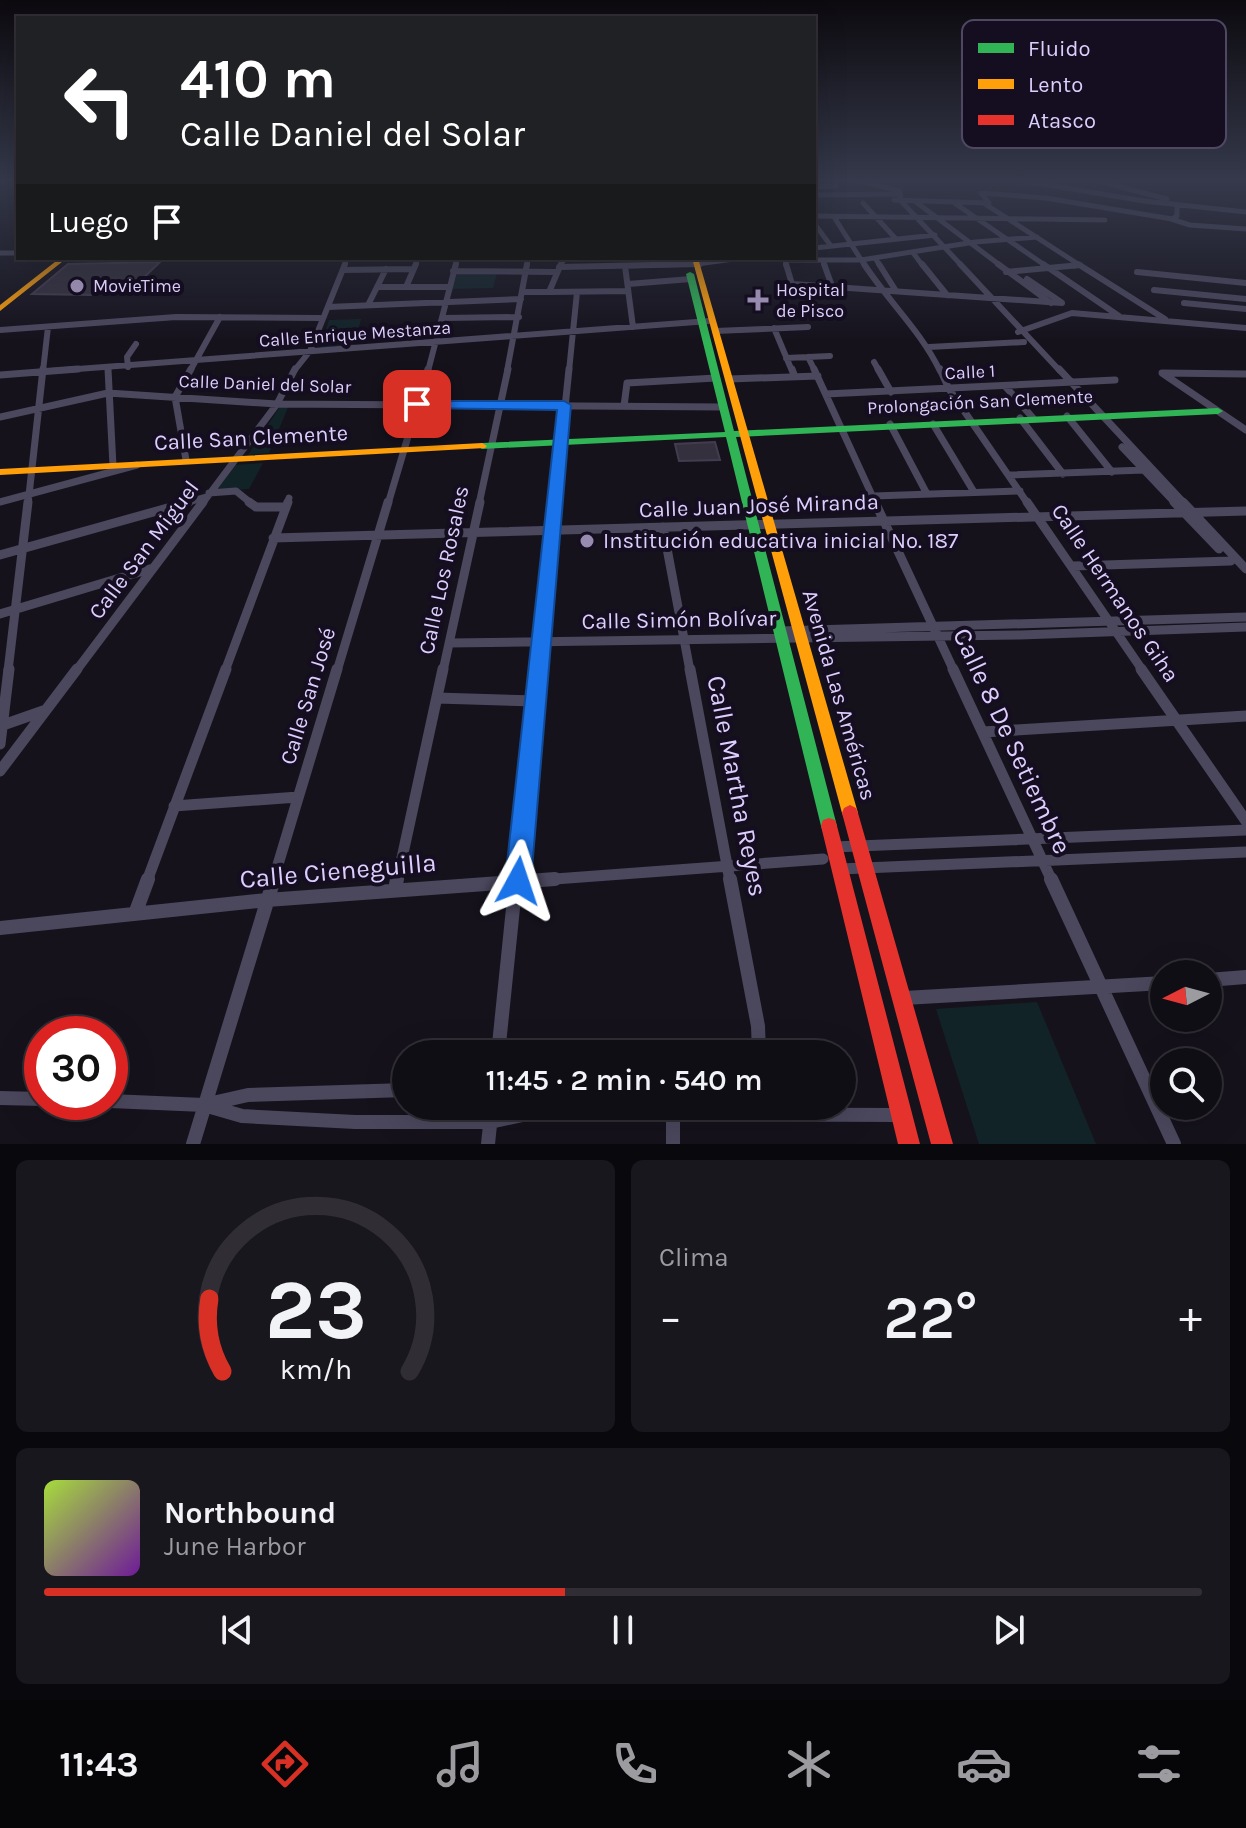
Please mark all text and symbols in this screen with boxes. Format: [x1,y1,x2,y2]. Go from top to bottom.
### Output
legend [962,20,1226,148]
text: Fluido [1028,36,1091,62]
text: 410 m [180,46,336,111]
icon: left [48,48,152,152]
text: Lento [1028,72,1083,98]
text: Atasco [1028,108,1096,134]
text: Calle Daniel del Solar [180,113,525,155]
icon: arrive [145,200,189,244]
text: Luego [48,204,129,240]
place label: MovieTime [93,275,181,297]
marker: MovieTime [68,277,86,295]
place label: Hospital de Pisco [776,279,845,322]
marker: Hospital de Pisco [747,289,769,311]
street label: Calle Enrique Mestanza [258,316,452,352]
street label: Calle 1 [944,360,996,384]
street label: Calle Daniel del Solar [178,370,352,398]
pin [383,370,451,438]
icon: arrive [395,382,439,426]
street label: Prolongación San Clemente [867,385,1093,419]
street label: Calle San Clemente [153,420,349,456]
street label: Calle San Miguel [83,476,205,624]
street label: Calle Los Rosales [413,483,475,657]
street label: Calle Juan José Miranda [639,489,879,523]
street label: Calle Hermanos Giha [1046,499,1184,687]
place label: Institución educativa inicial No. 187 [603,528,958,554]
marker: Institución educativa inicial No. 187 [578,532,596,550]
street label: Avenida Las Américas [796,587,882,803]
street label: Calle Simón Bolívar [581,605,777,635]
street label: Calle 8 De Setiembre [946,623,1078,859]
street label: Calle San José [275,624,341,768]
street label: Calle Martha Reyes [700,673,774,899]
position arrow [476,839,560,923]
street label: Calle Cieneguilla [238,847,438,895]
north arrow [1150,960,1222,1032]
map controls [1150,960,1222,1120]
speed limit sign: 30 [24,1016,128,1120]
button: search [1150,1048,1222,1120]
text: 11:45 · 2 min · 540 m [486,1062,763,1098]
text: Clima [659,1242,729,1273]
text: 23 [264,1262,367,1359]
text: 22° [883,1283,978,1353]
text: − [659,1292,682,1343]
text: + [1179,1292,1202,1343]
text: km/h [279,1353,352,1386]
text: Northbound [164,1495,336,1531]
text: June Harbor [164,1531,306,1562]
icon: previous [215,1608,259,1652]
icon: pause [601,1608,645,1652]
icon: next [987,1608,1031,1652]
icon: directions [257,1736,313,1792]
icon: music [432,1736,488,1792]
icon: phone [607,1736,663,1792]
icon: climate [781,1736,837,1792]
icon: car [956,1736,1012,1792]
icon: filters [1131,1736,1187,1792]
text: 11:43 [59,1743,139,1785]

